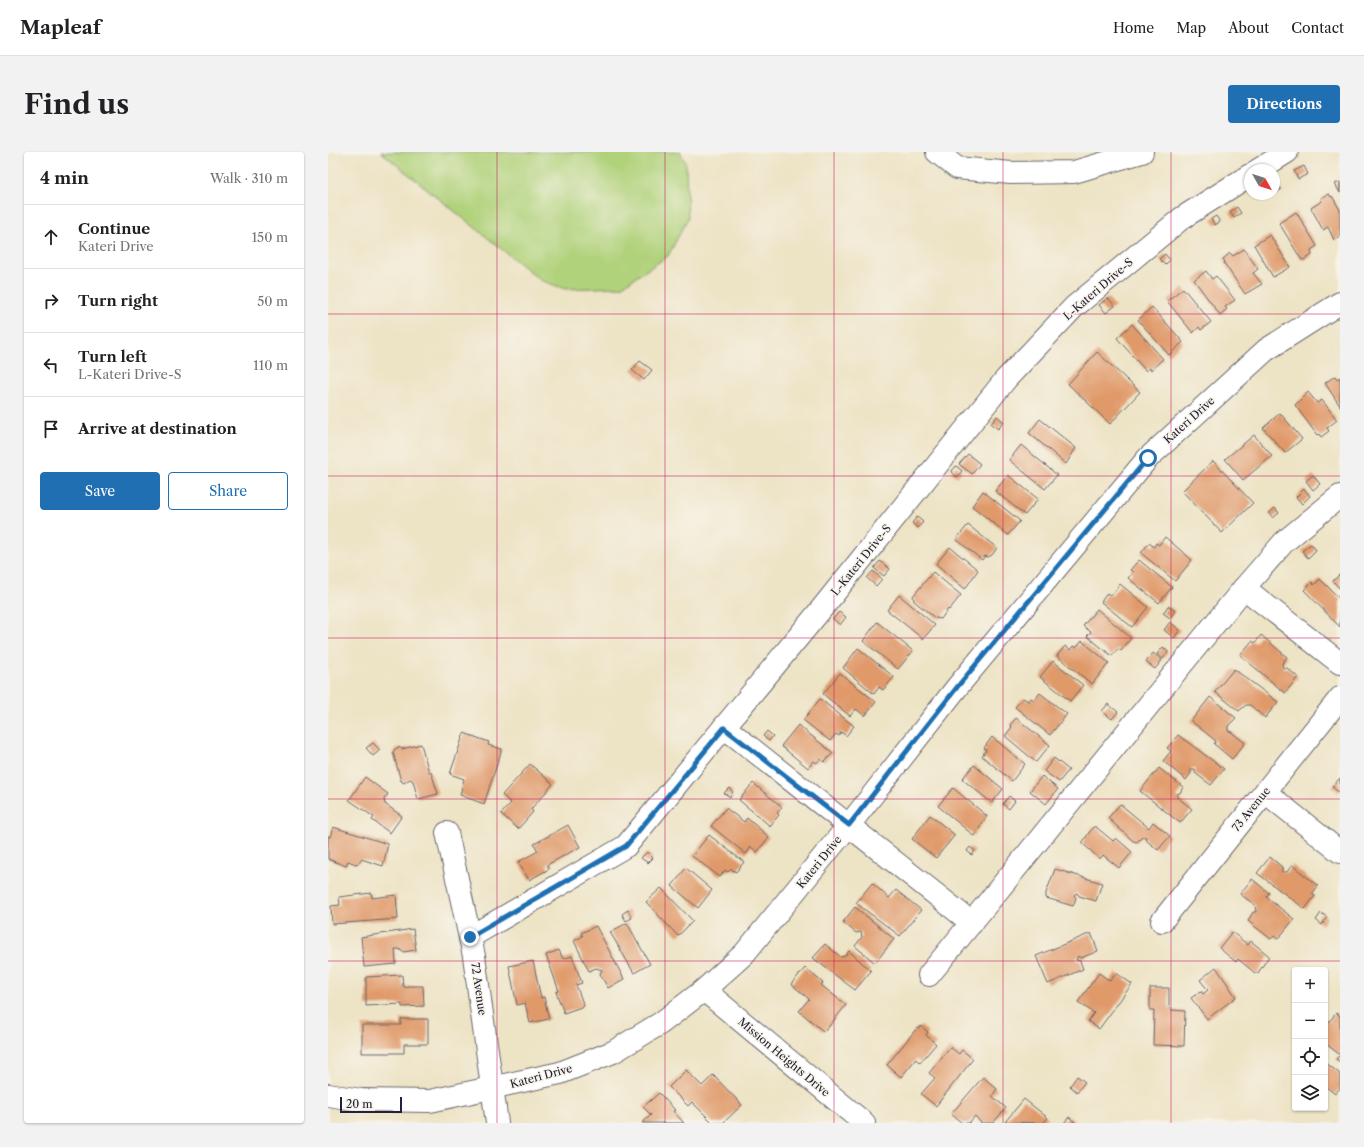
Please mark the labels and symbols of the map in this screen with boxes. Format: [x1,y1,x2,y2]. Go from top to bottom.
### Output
north arrow [1244,164,1280,200]
street label: L-Kateri Drive-S [1060,255,1136,323]
street label: Kateri Drive [1161,393,1217,447]
route start [1139,449,1157,467]
street label: L-Kateri Drive-S [828,522,894,598]
street label: 73 Avenue [1229,784,1273,834]
street label: Kateri Drive [793,833,845,891]
route end [461,928,479,946]
street label: 72 Avenue [468,962,490,1016]
street label: Mission Heights Drive [735,1015,833,1099]
street label: Kateri Drive [508,1061,574,1091]
scale bar [340,1095,402,1114]

